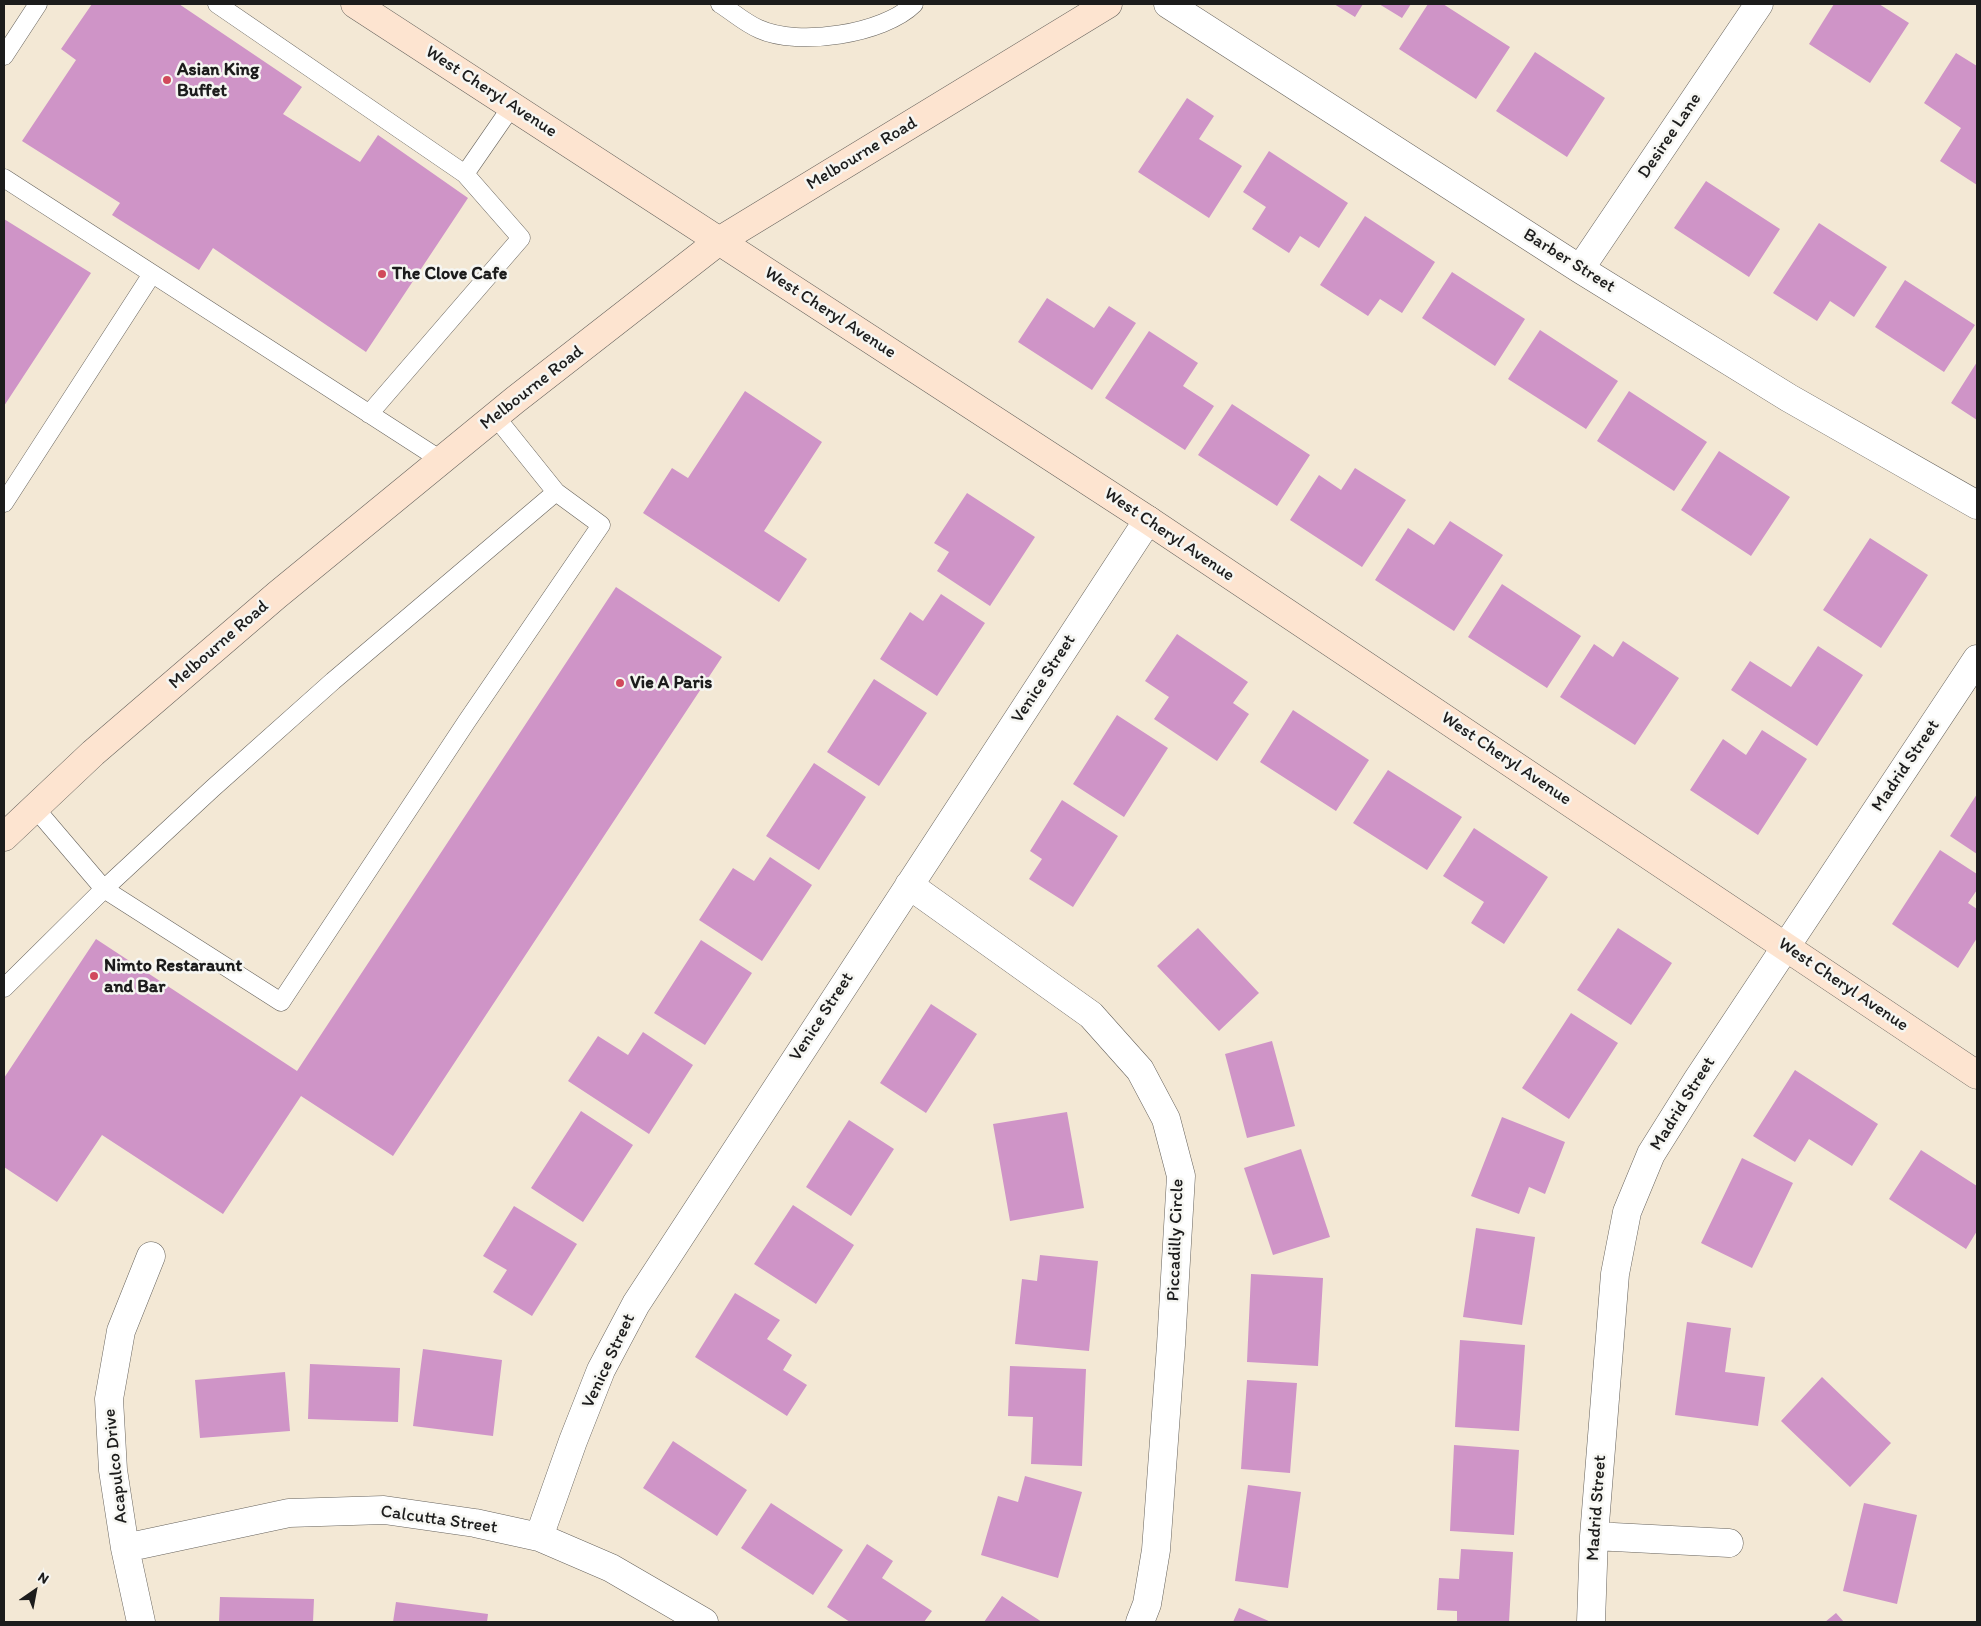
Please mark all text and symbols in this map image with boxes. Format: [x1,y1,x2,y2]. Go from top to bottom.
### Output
street label: West Cheryl Avenue [421,41,561,143]
place label: Asian King Buffet [177,59,259,102]
marker: Asian King Buffet [161,74,173,86]
street label: Desiree Lane [1634,89,1706,183]
street label: Melbourne Road [803,113,921,195]
street label: Barber Street [1519,224,1619,298]
street label: West Cheryl Avenue [760,262,900,364]
place label: The Clove Cafe [392,263,507,285]
marker: The Clove Cafe [376,268,388,280]
street label: Melbourne Road [476,341,588,435]
street label: West Cheryl Avenue [1100,483,1238,587]
street label: Melbourne Road [165,596,273,694]
street label: Venice Street [1007,630,1081,728]
place label: Vie A Paris [630,672,712,694]
marker: Vie A Paris [614,677,626,689]
street label: West Cheryl Avenue [1437,707,1575,811]
street label: Madrid Street [1867,716,1945,816]
street label: West Cheryl Avenue [1774,933,1912,1037]
place label: Nimto Restaraunt and Bar [104,955,242,998]
street label: Venice Street [785,968,859,1066]
marker: Nimto Restaraunt and Bar [88,970,100,982]
street label: Madrid Street [1646,1053,1720,1155]
street label: Piccadilly Circle [1163,1178,1189,1302]
street label: Venice Street [578,1310,640,1412]
street label: Acapulco Drive [99,1408,133,1524]
street label: Madrid Street [1583,1454,1611,1562]
street label: Calcutta Street [379,1501,499,1539]
north arrow [10,1566,60,1616]
text: N [35,1568,52,1588]

